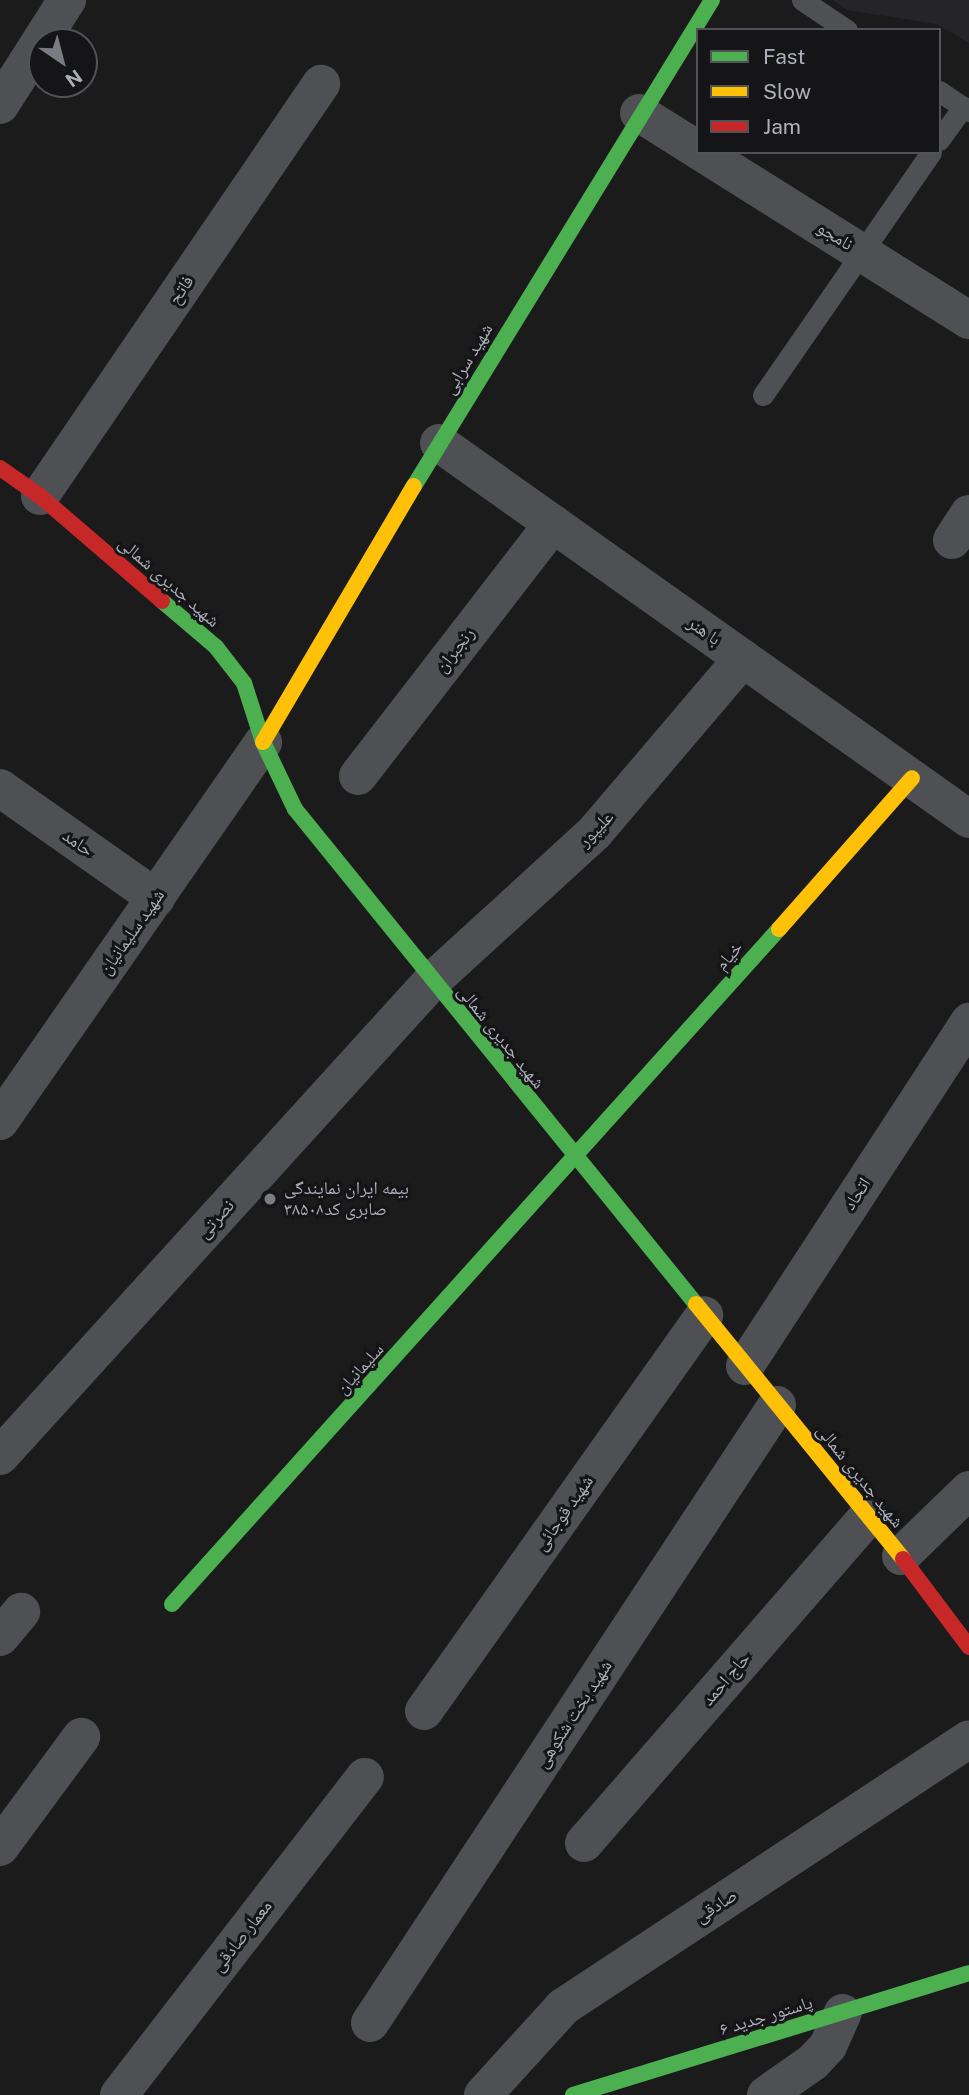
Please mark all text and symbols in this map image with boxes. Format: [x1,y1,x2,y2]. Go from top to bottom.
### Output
north arrow [28,28,98,98]
legend [696,28,941,154]
text: Fast [763,44,805,69]
text: N [62,65,86,92]
text: Slow [763,79,811,104]
text: Jam [763,114,801,139]
street label: نامجو [813,217,857,255]
street label: فاتح [164,271,198,309]
street label: شهید سرابی [438,320,498,398]
street label: شهید جدیری شمالی [114,532,224,632]
street label: با هنر [683,612,725,650]
street label: رنجبران [431,623,479,677]
street label: علیپور [574,806,618,852]
street label: حامد [58,825,98,861]
street label: شهید سلیمانیان [95,885,169,979]
street label: خیام [711,937,747,975]
street label: شهید جدیری شمالی [453,981,549,1093]
street label: اتحاد [839,1174,875,1214]
place label: بیمه ایران نمایندگی صابری کد۳۸۵۰۸ [284,1178,409,1220]
marker: بیمه ایران نمایندگی صابری کد۳۸۵۰۸ [262,1191,278,1207]
street label: نصرتی [193,1195,239,1243]
street label: سلیمانیان [331,1339,389,1399]
street label: شهید جدیری شمالی [812,1420,908,1532]
street label: شهید قوجائی [530,1471,598,1555]
street label: حاج احمد [697,1648,755,1710]
street label: شهید بخت شکوهی [531,1656,617,1772]
street label: صادقی [691,1884,741,1928]
street label: معمار صادقی [207,1896,277,1976]
street label: پاستور جدید ۶ [717,1992,815,2040]

